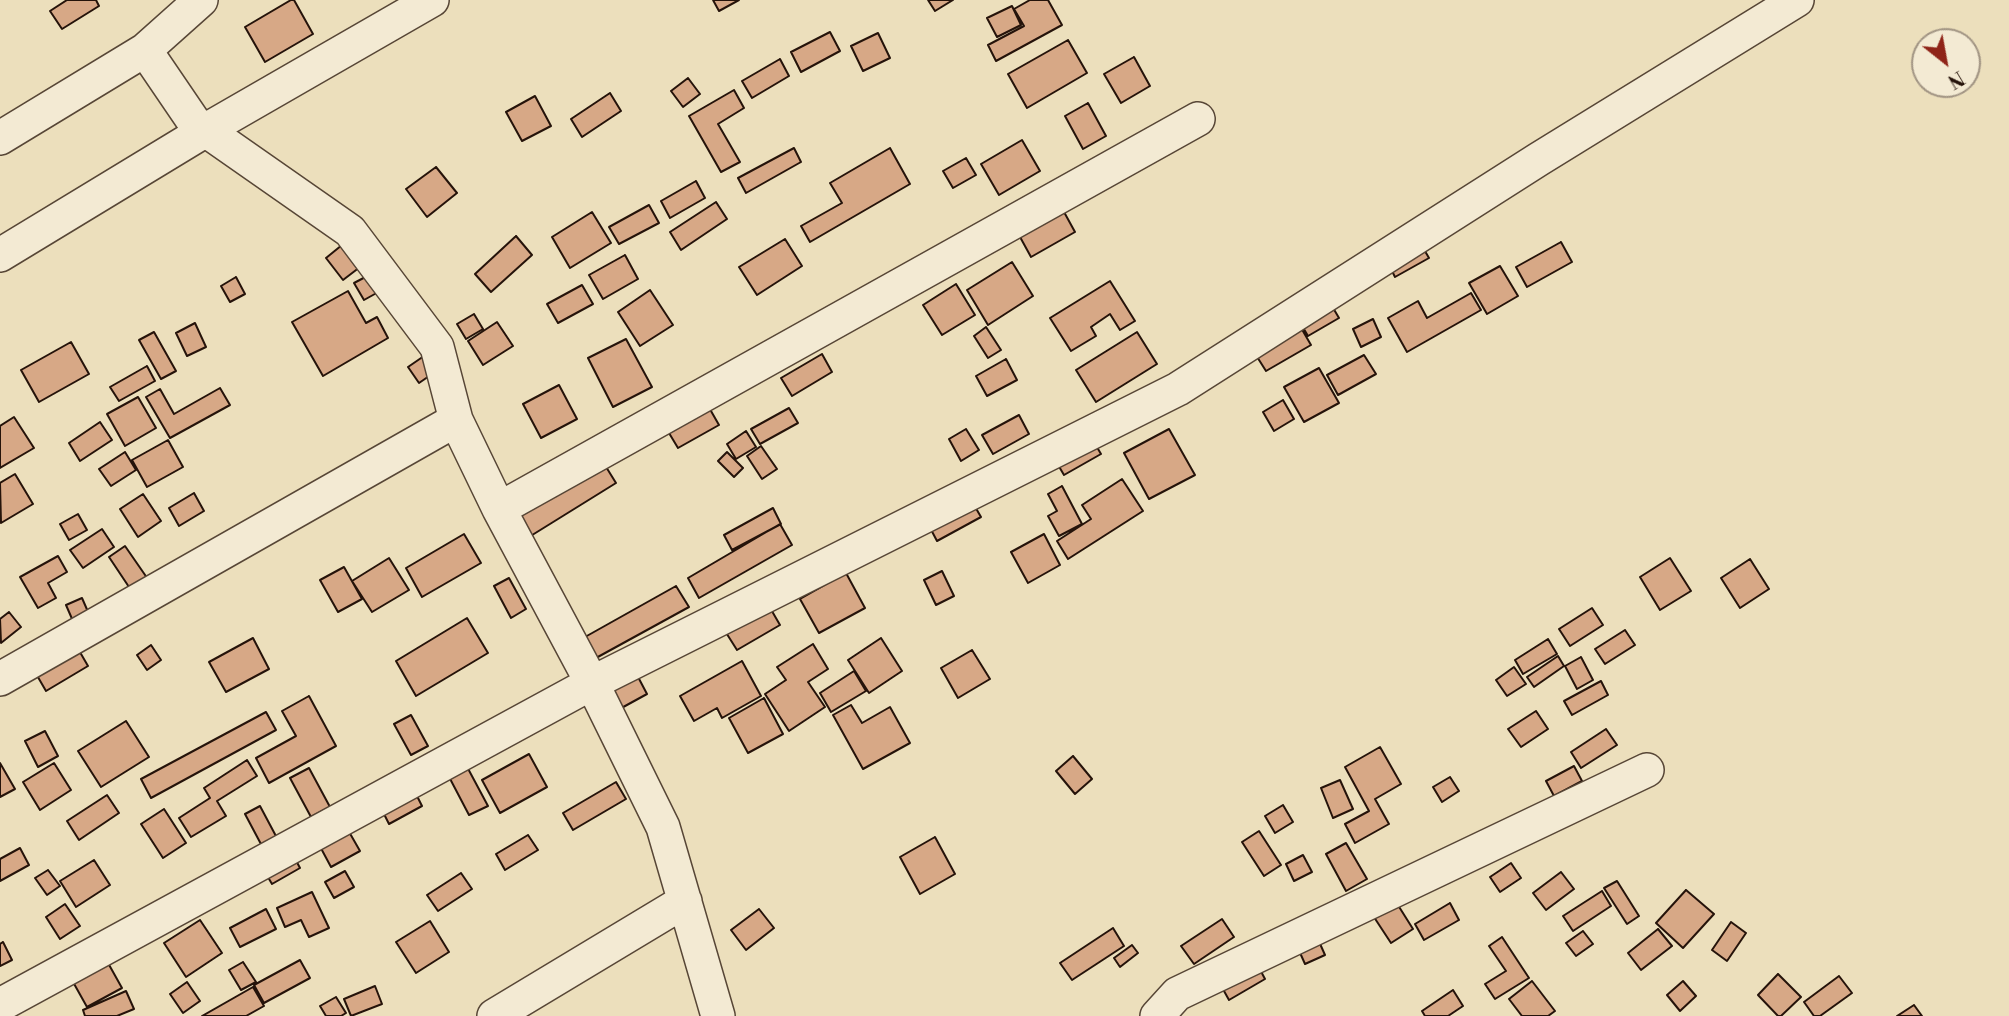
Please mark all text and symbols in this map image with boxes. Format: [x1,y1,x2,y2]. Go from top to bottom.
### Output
north arrow [1911,28,1981,98]
text: N [1943,65,1968,93]

